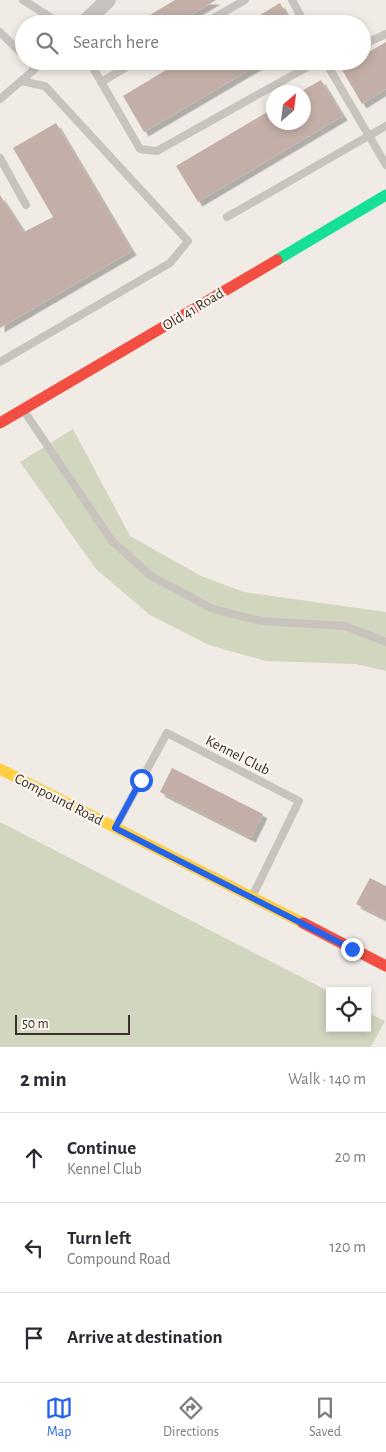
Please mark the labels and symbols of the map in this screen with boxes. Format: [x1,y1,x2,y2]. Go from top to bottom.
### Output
north arrow [266,85,311,130]
street label: Old 41 Road [160,285,227,333]
street label: Kennel Club [203,733,273,778]
route start [130,769,153,792]
street label: Compound Road [12,771,106,828]
route end [341,938,364,961]
scale bar [15,1012,130,1035]

